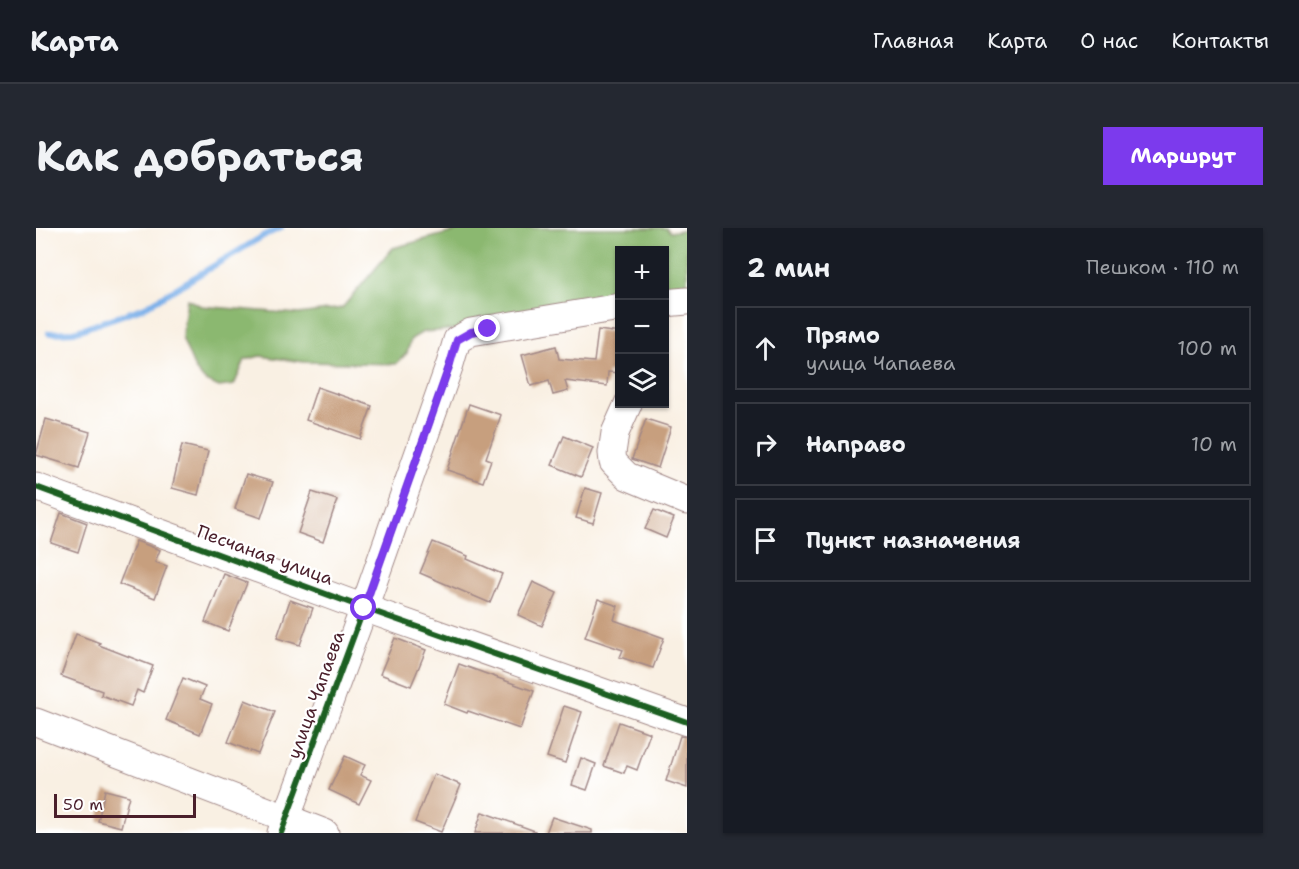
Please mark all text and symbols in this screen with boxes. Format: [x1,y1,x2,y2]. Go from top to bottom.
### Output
text: Карта [30,22,119,60]
text: Главная [873,27,954,55]
text: Карта [987,27,1047,55]
text: О нас [1080,27,1138,55]
text: Контакты [1171,27,1269,55]
button: Маршрут [1103,127,1263,185]
text: Как добраться [36,128,364,184]
map controls [615,246,669,408]
button: + [615,246,669,300]
text: 2 мин [747,250,830,285]
text: Пешком · 110 m [1086,254,1239,280]
button: − [615,300,669,354]
route end [474,315,500,341]
text: Прямо [806,321,880,350]
icon: ahead [749,332,782,365]
text: 100 m [1177,335,1237,361]
text: улица Чапаева [806,350,956,376]
button: layers [615,354,669,408]
icon: right [749,428,782,461]
text: Направо [806,430,906,459]
text: 10 m [1191,431,1237,457]
street label: Песчаная улица [194,519,336,591]
icon: arrive [749,524,782,557]
text: Пункт назначения [806,526,1020,555]
route start [350,594,376,620]
street label: улица Чапаева [282,628,350,762]
scale bar [54,791,196,818]
text: 50 m [63,794,103,815]

